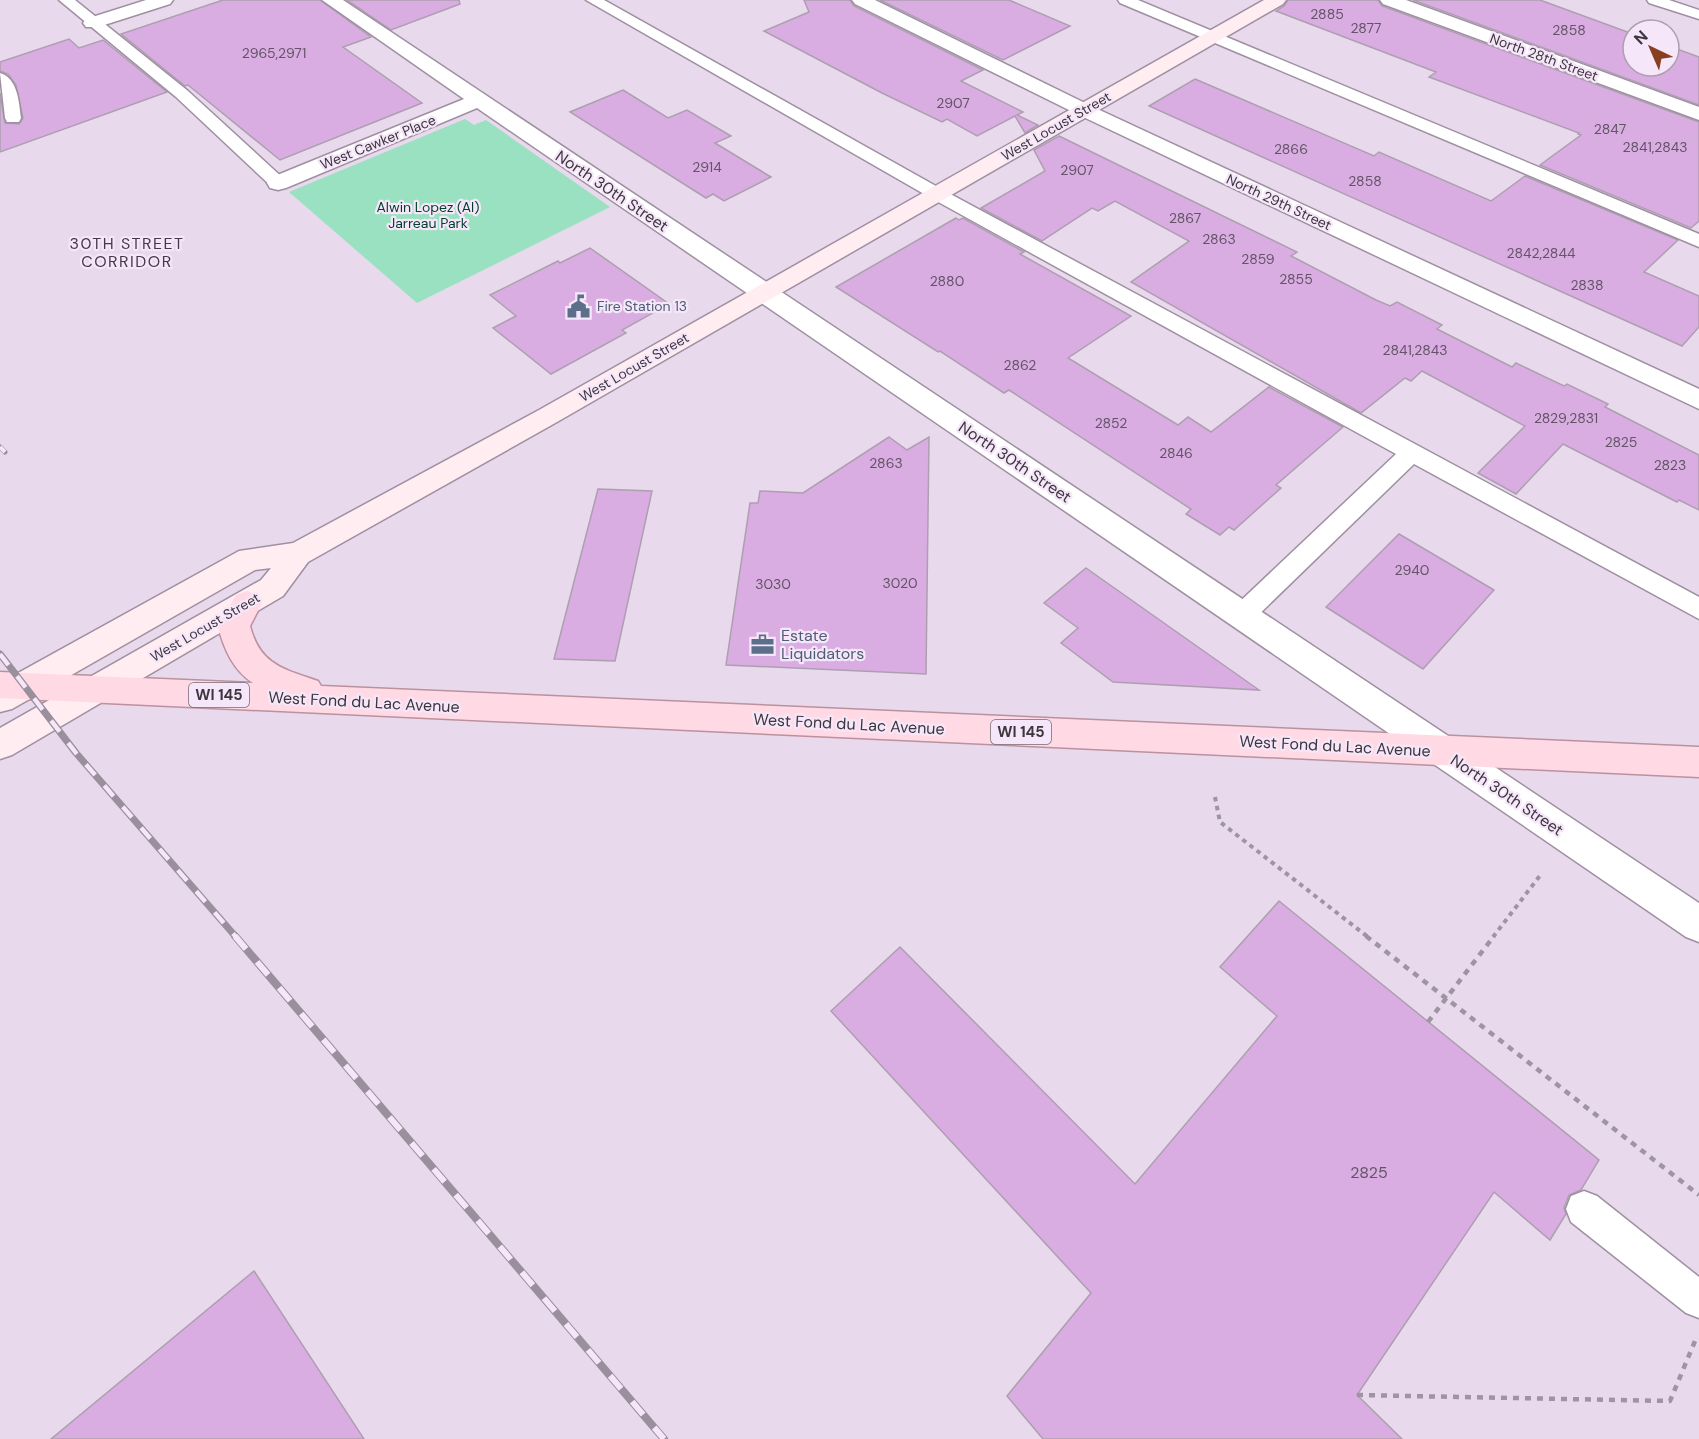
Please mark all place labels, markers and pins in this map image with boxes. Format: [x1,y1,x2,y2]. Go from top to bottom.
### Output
public building icon: Fire Station 13 [566,293,592,319]
place label: Fire Station 13 [597,297,687,315]
place label: Estate Liquidators [781,625,864,664]
office icon: Estate Liquidators [750,631,776,657]

